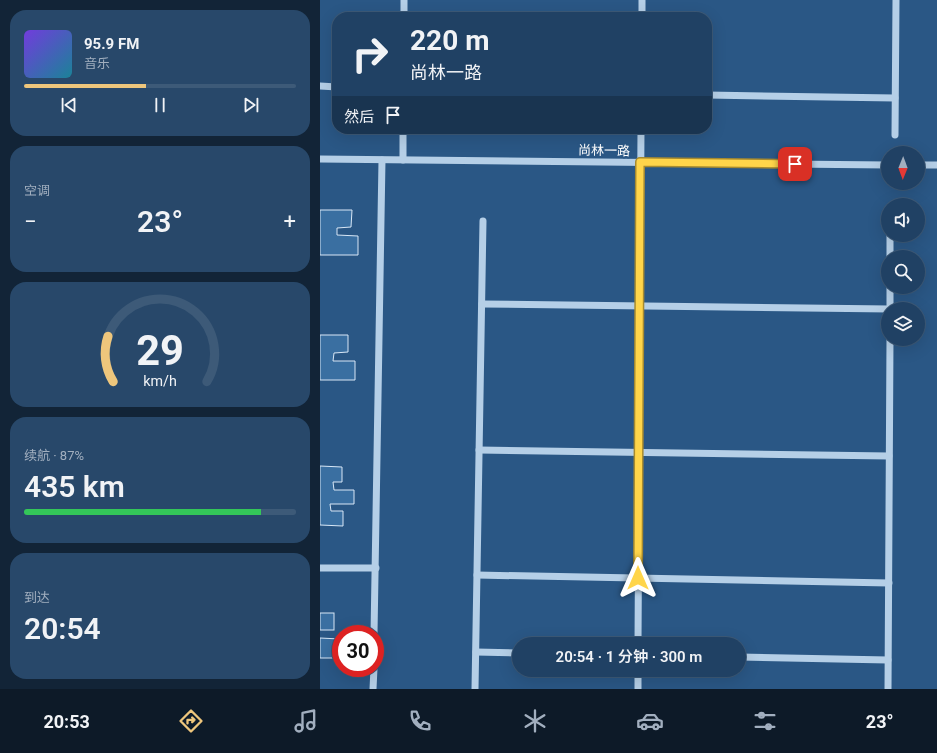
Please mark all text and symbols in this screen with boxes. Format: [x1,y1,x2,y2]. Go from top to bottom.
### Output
text: 220 m [410,24,489,57]
icon: right [344,28,396,80]
text: 95.9 FM [84,35,139,53]
text: 音乐 [84,56,110,71]
text: 尚林一路 [410,62,482,83]
icon: previous [58,94,80,116]
icon: pause [149,94,171,116]
icon: next [240,94,262,116]
icon: arrive [382,104,404,126]
text: 然后 [344,108,374,126]
street label: 尚林一路 [578,143,630,158]
north arrow [881,146,925,190]
map controls [881,146,925,346]
pin [778,147,812,181]
icon: arrive [784,153,806,175]
text: 空调 [24,183,50,198]
button: sound [881,198,925,242]
text: 23° [137,204,183,239]
text: − [24,209,37,234]
text: + [284,209,296,234]
button: search [881,250,925,294]
button: layers [881,302,925,346]
text: 29 [136,326,184,375]
text: km/h [143,373,177,389]
text: 续航 · 87% [24,448,84,463]
text: 435 km [24,469,125,504]
position arrow [617,557,659,599]
text: 到达 [24,590,50,605]
text: 20:54 [24,611,101,646]
speed limit sign: 30 [332,625,384,677]
text: 20:54 · 1 分钟 · 300 m [556,648,702,666]
icon: directions [177,707,205,735]
icon: music [292,707,320,735]
icon: phone [406,707,434,735]
icon: climate [521,707,549,735]
icon: car [636,707,664,735]
icon: filters [751,707,779,735]
text: 20:53 [43,711,90,732]
text: 23° [866,711,894,732]

